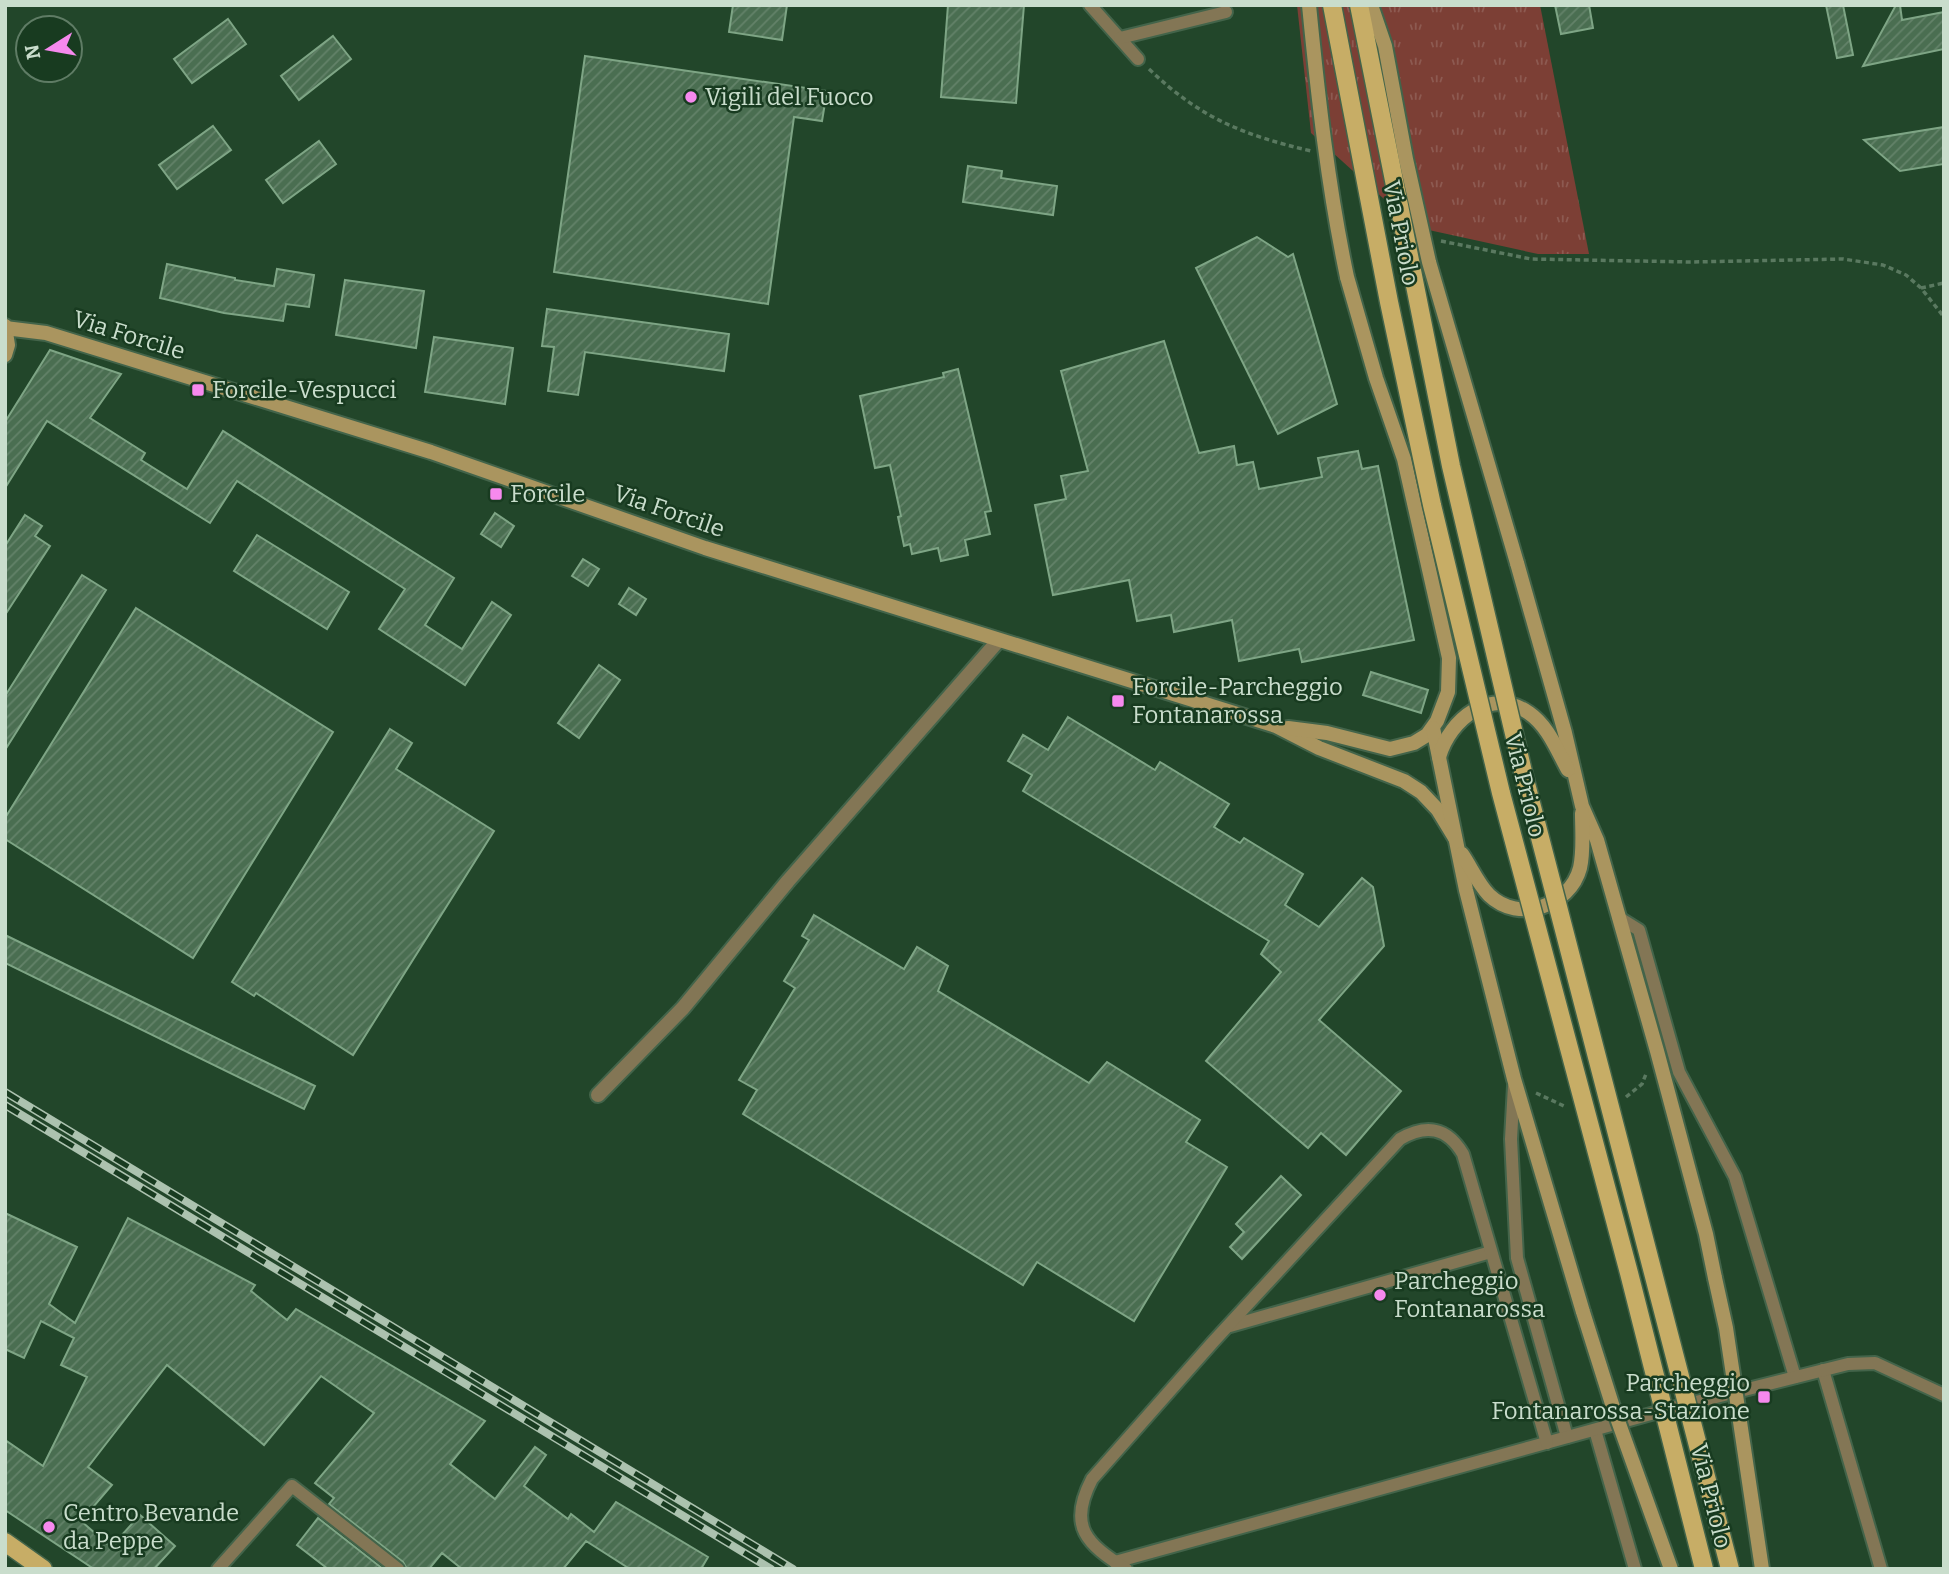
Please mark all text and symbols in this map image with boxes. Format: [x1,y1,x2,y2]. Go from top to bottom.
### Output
north arrow [14,14,84,84]
text: N [20,42,45,62]
place label: Vigili del Fuoco [705,83,873,111]
marker: Vigili del Fuoco [683,89,699,105]
street label: Via Priolo [1377,178,1425,288]
street label: Via Forcile [70,305,188,365]
place label: Forcile-Vespucci [212,376,397,404]
marker: Forcile-Vespucci [190,382,206,398]
street label: Via Forcile [610,479,728,543]
place label: Forcile [510,480,585,508]
marker: Forcile [488,486,504,502]
place label: Forcile-Parcheggio Fontanarossa [1132,673,1343,729]
marker: Forcile-Parcheggio Fontanarossa [1110,693,1126,709]
street label: Via Priolo [1499,730,1551,840]
place label: Parcheggio Fontanarossa [1394,1267,1545,1323]
marker: Parcheggio Fontanarossa [1372,1287,1388,1303]
place label: Parcheggio Fontanarossa-Stazione [1491,1369,1750,1425]
marker: Parcheggio Fontanarossa-Stazione [1756,1389,1772,1405]
street label: Via Priolo [1685,1441,1737,1551]
place label: Centro Bevande da Peppe [63,1499,239,1555]
marker: Centro Bevande da Peppe [41,1519,57,1535]

